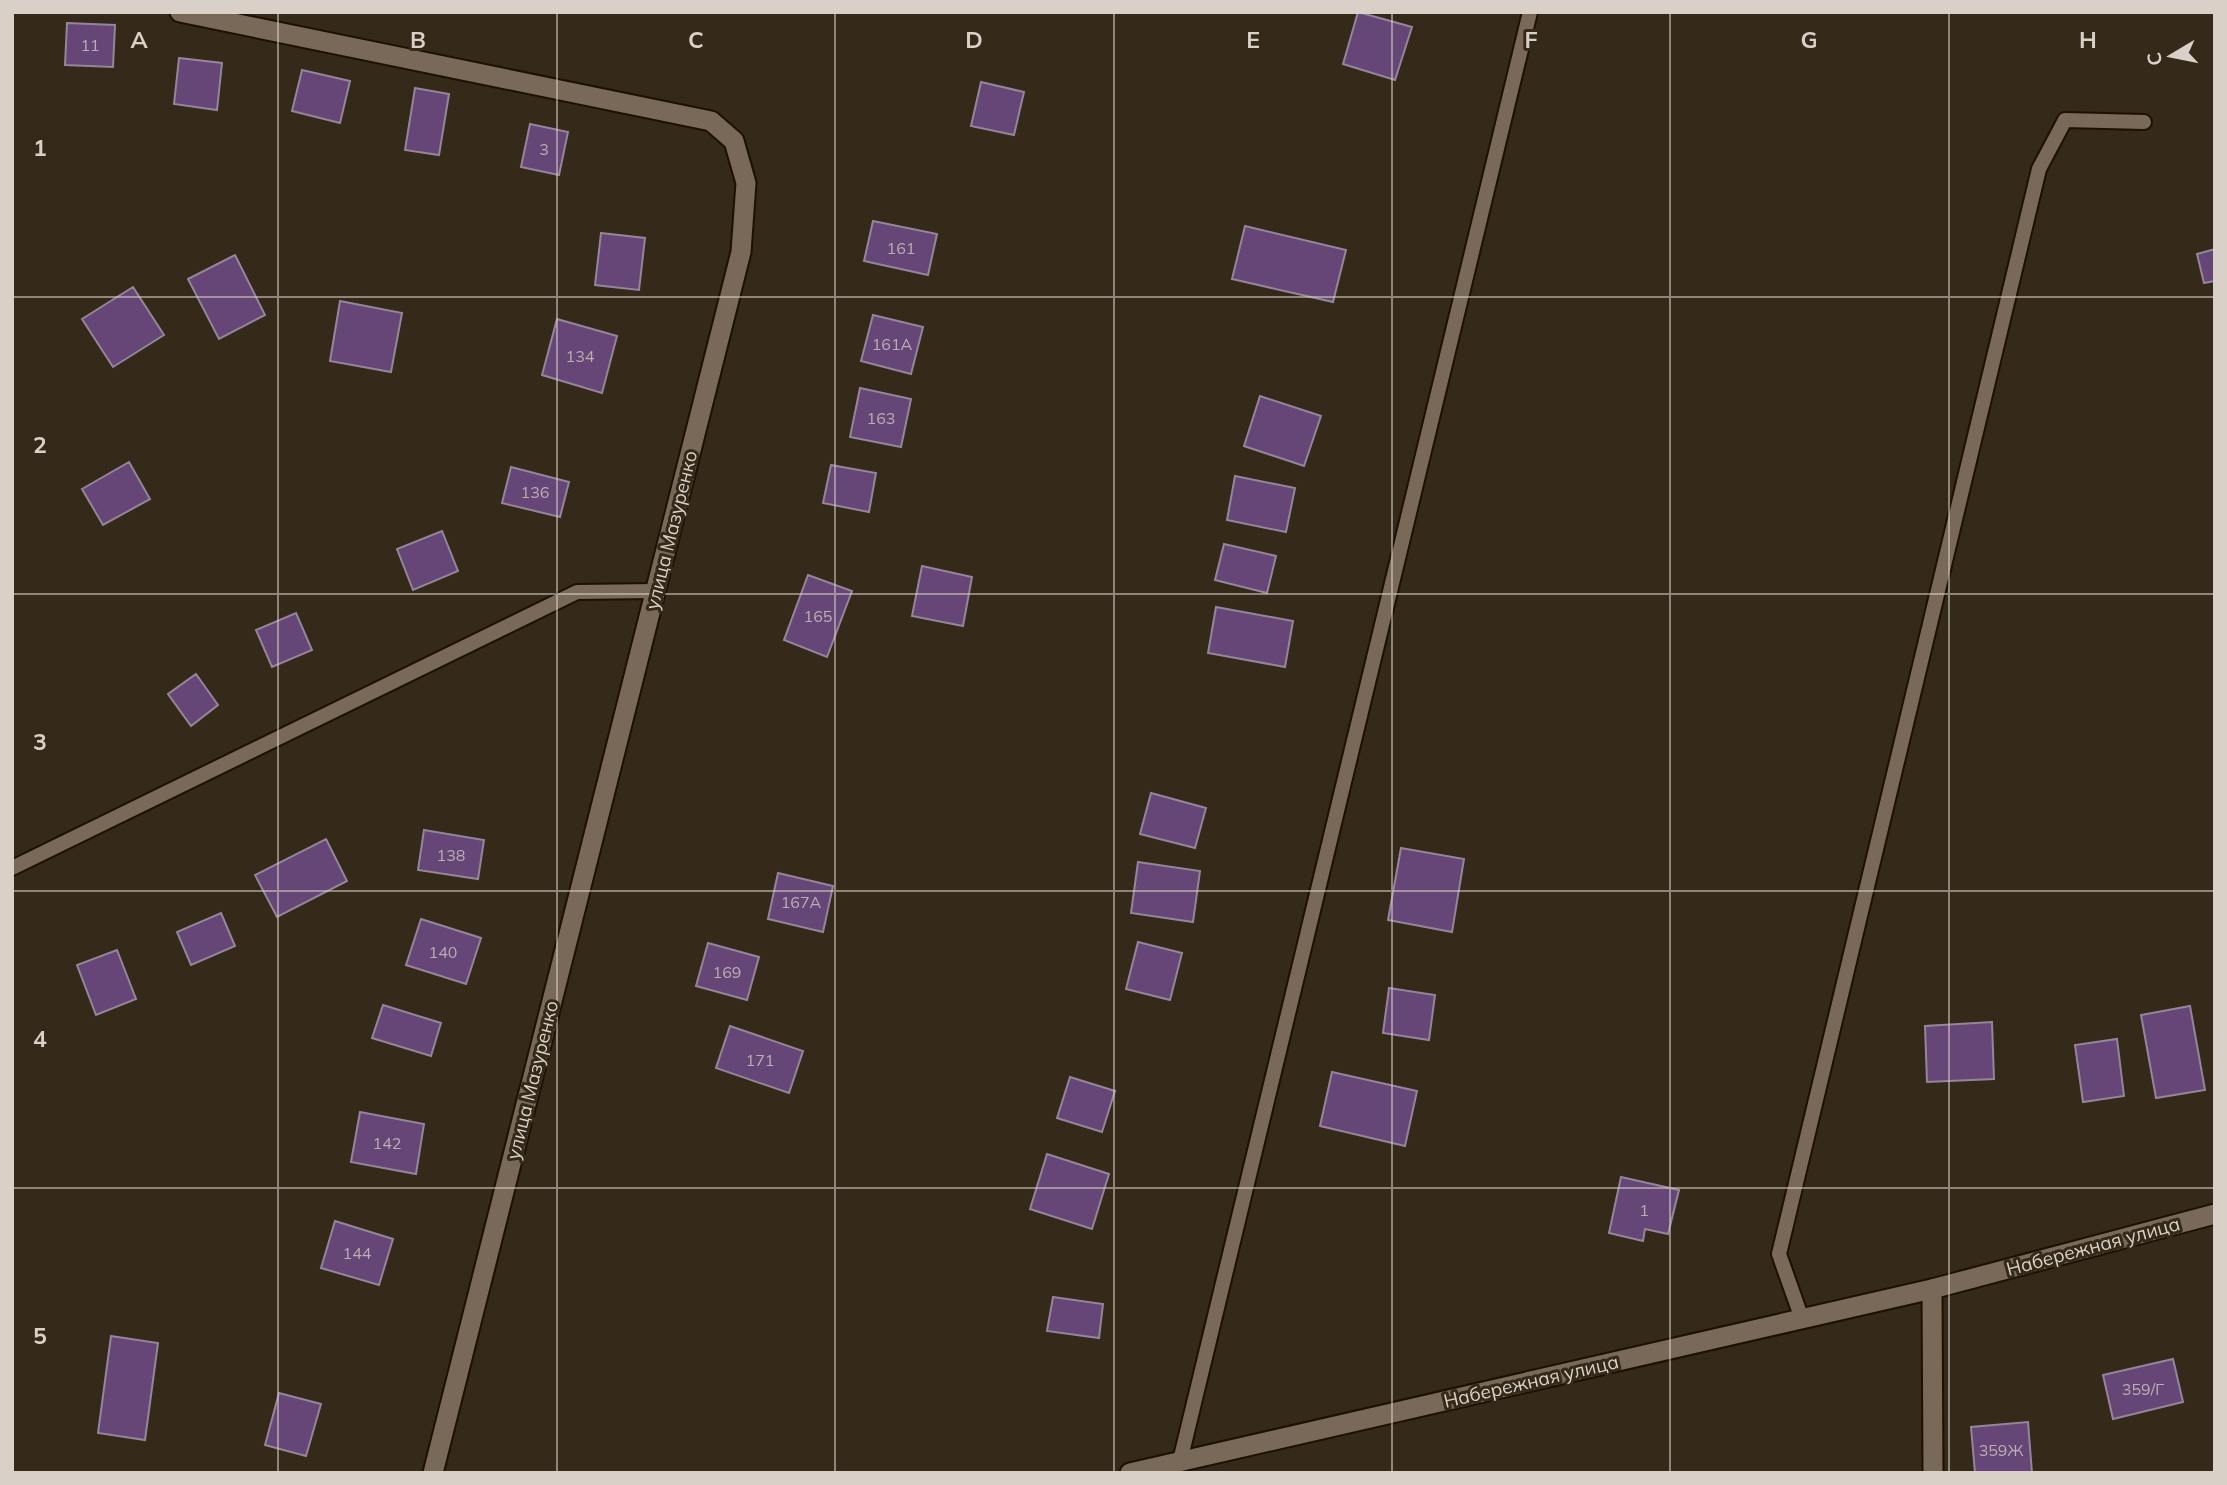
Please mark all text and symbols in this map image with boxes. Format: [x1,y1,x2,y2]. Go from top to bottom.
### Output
north arrow [2136,21,2206,91]
text: A [130,25,148,54]
text: B [410,25,426,54]
text: C [688,25,704,54]
text: D [965,25,983,54]
text: E [1246,25,1260,54]
text: F [1524,25,1538,54]
text: G [1800,25,1818,54]
text: H [2079,25,2097,54]
house number: 11 [80,35,100,55]
text: С [2141,50,2167,67]
text: 1 [33,133,47,162]
house number: 3 [539,139,549,159]
house number: 161 [887,238,915,258]
house number: 161А [872,334,913,354]
house number: 134 [566,346,595,366]
house number: 163 [867,408,895,428]
text: 2 [33,430,47,459]
street label: улица Мазуренко [640,448,702,612]
house number: 136 [521,482,549,502]
house number: 165 [804,606,832,626]
text: 3 [33,727,47,756]
house number: 138 [437,845,465,865]
house number: 167А [781,892,822,912]
house number: 140 [429,942,457,962]
house number: 169 [713,962,741,982]
street label: улица Мазуренко [501,998,563,1162]
text: 4 [33,1024,47,1053]
house number: 171 [746,1050,774,1070]
house number: 142 [373,1133,401,1153]
house number: 1 [1639,1200,1649,1220]
street label: Набережная улица [2003,1211,2183,1281]
house number: 144 [343,1243,372,1263]
text: 5 [33,1321,47,1350]
street label: Набережная улица [1441,1349,1621,1413]
house number: 359/Г [2122,1379,2164,1399]
house number: 359Ж [1979,1440,2023,1460]

